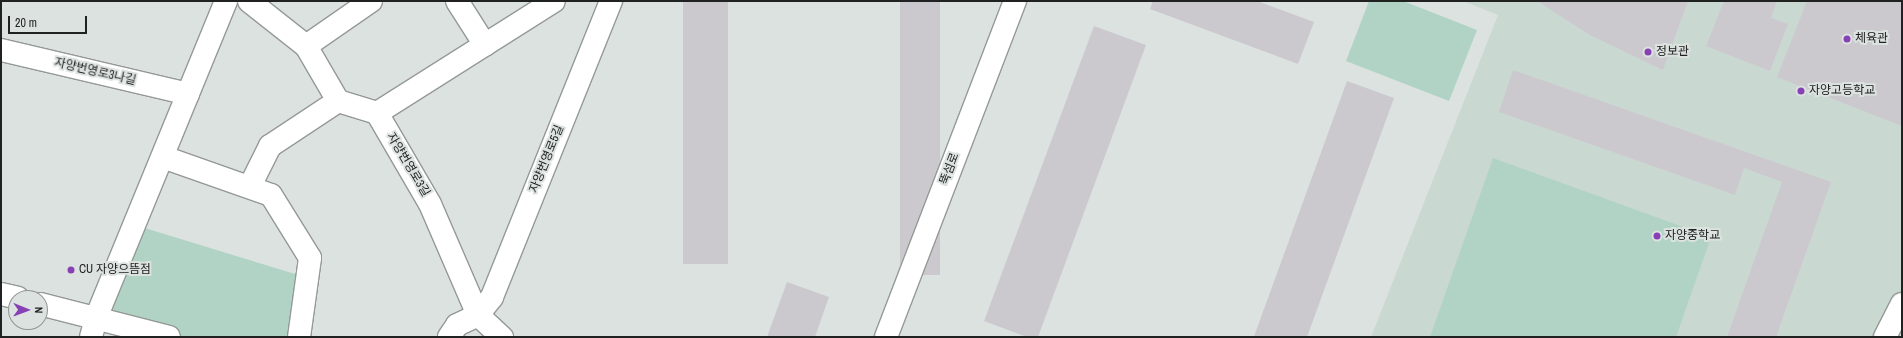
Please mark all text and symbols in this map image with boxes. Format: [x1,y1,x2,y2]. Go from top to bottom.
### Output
scale bar [10,8,89,34]
text: 20 m [15,15,37,31]
place label: 체육관 [1855,32,1888,46]
marker: 체육관 [1842,34,1852,44]
place label: 정보관 [1656,45,1689,59]
marker: 정보관 [1643,47,1653,57]
street label: 자양번영로3나길 [53,56,137,88]
place label: 자양고등학교 [1809,84,1875,98]
marker: 자양고등학교 [1796,86,1806,96]
street label: 자양번영로5길 [527,123,567,195]
street label: 자양번영로3길 [383,131,433,199]
street label: 뚝섬로 [937,151,963,187]
place label: 자양중학교 [1665,229,1720,243]
marker: 자양중학교 [1652,231,1662,241]
place label: CU 자양으뜸점 [79,263,151,277]
marker: CU 자양으뜸점 [66,265,76,275]
north arrow [8,290,48,330]
text: N [32,307,46,314]

